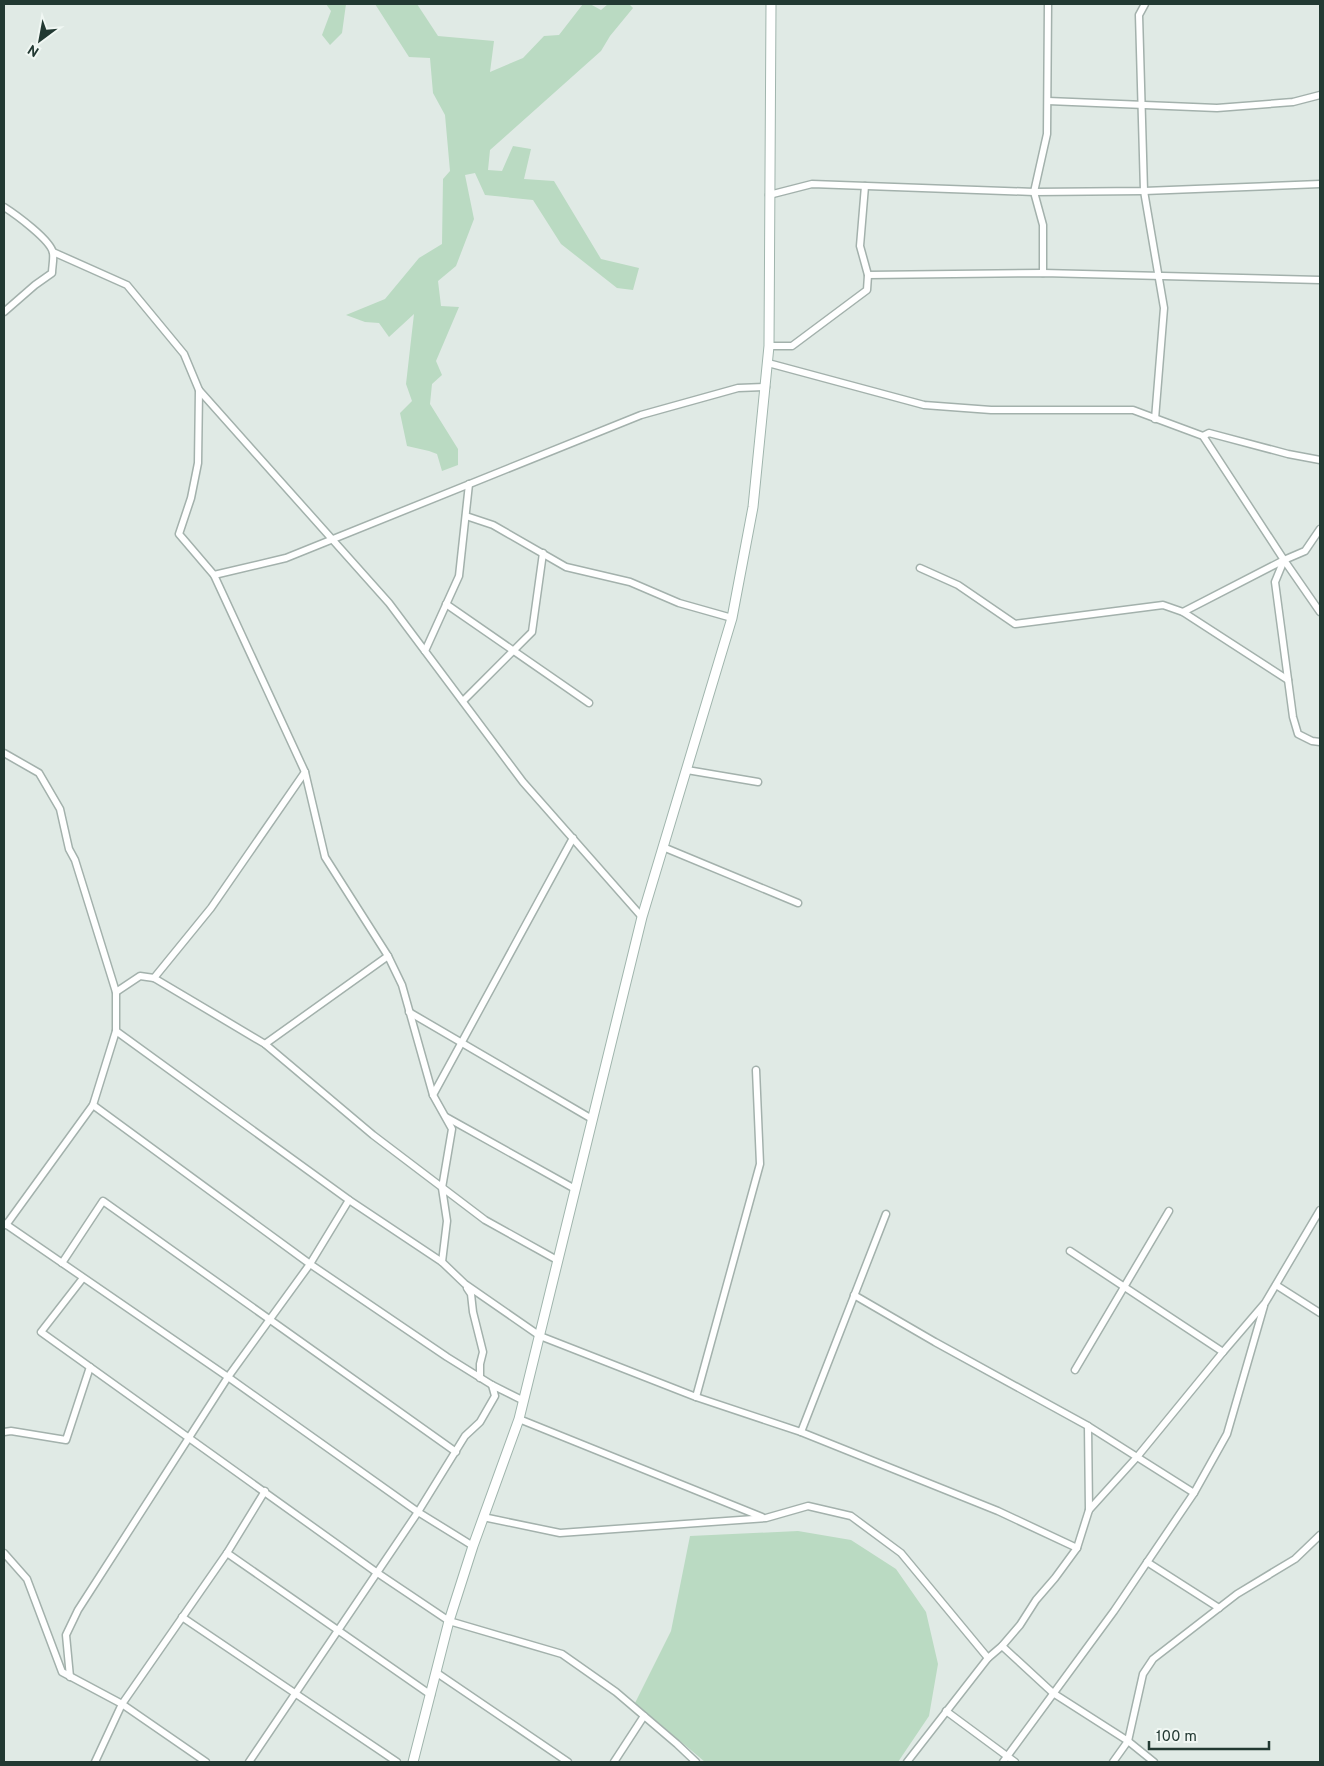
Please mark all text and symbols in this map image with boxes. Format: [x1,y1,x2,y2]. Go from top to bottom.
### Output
north arrow [15,15,65,65]
text: N [25,40,43,60]
scale bar [1149,1718,1269,1750]
text: 100 m [1156,1728,1197,1747]

